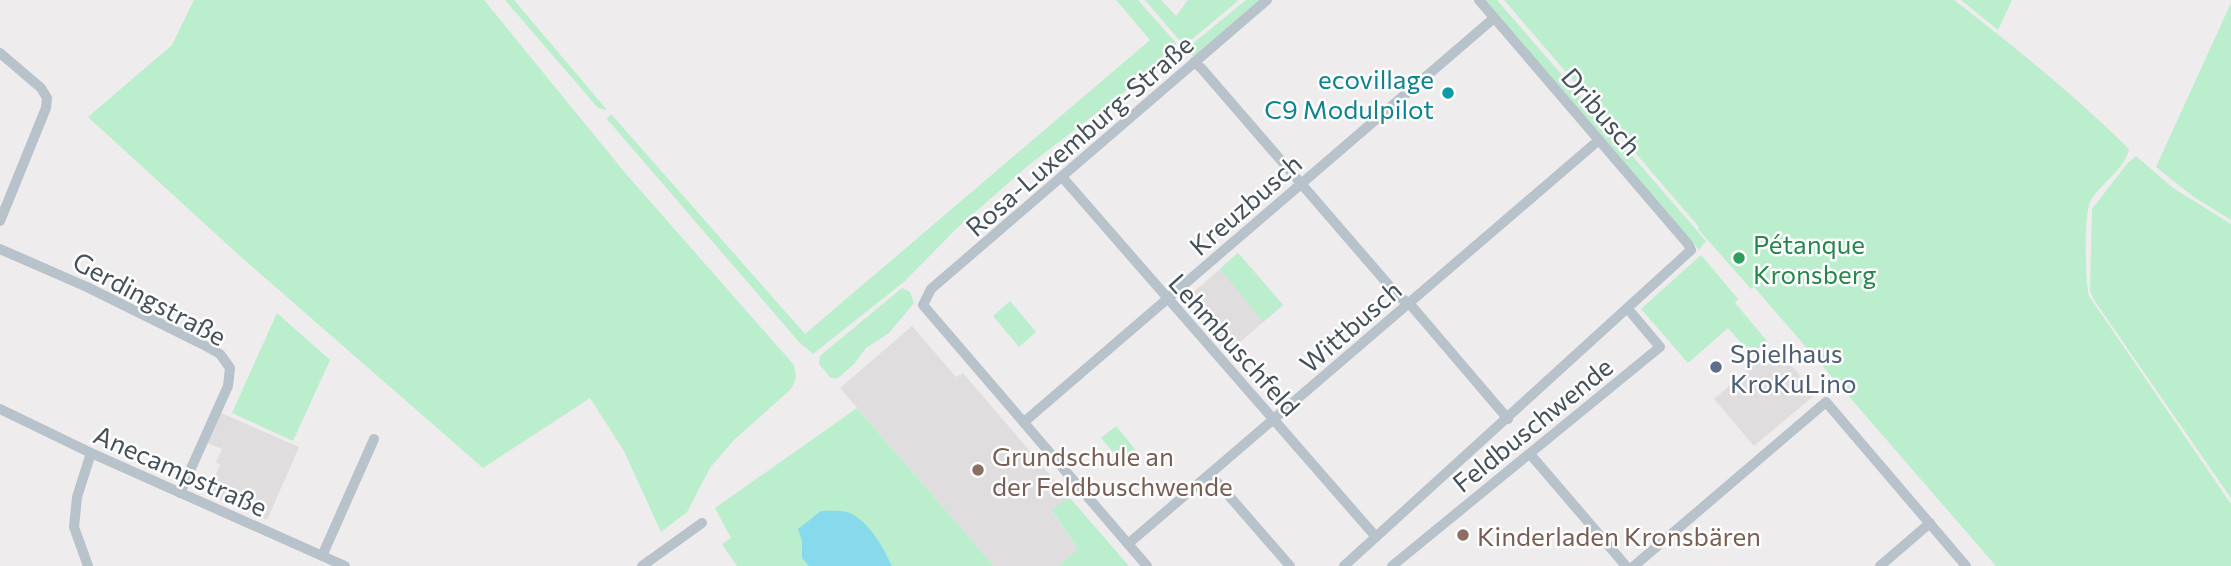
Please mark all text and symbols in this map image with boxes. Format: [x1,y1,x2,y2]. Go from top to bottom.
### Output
street label: Rosa-Luxemburg-Straße [959,28,1199,242]
street label: Dribusch [1556,61,1648,161]
place label: ecovillage C9 Modulpilot [1264,63,1434,124]
marker: ecovillage C9 Modulpilot [1440,85,1456,101]
street label: Kreuzbusch [1183,147,1307,261]
place label: Pétanque Kronsberg [1753,228,1876,289]
street label: Gerdingstraße [68,245,232,351]
marker: Pétanque Kronsberg [1731,250,1747,266]
street label: Lehmbuschfeld [1163,267,1307,421]
street label: Wittbusch [1293,274,1407,378]
place label: Spielhaus KroKuLino [1730,337,1857,398]
street label: Feldbuschwende [1446,350,1618,498]
marker: Spielhaus KroKuLino [1708,359,1724,375]
street label: Anecampstraße [90,418,272,522]
place label: Grundschule an der Feldbuschwende [992,440,1233,501]
marker: Grundschule an der Feldbuschwende [970,462,986,478]
place label: Kinderladen Kronsbären [1477,520,1761,551]
marker: Kinderladen Kronsbären [1455,527,1471,543]

